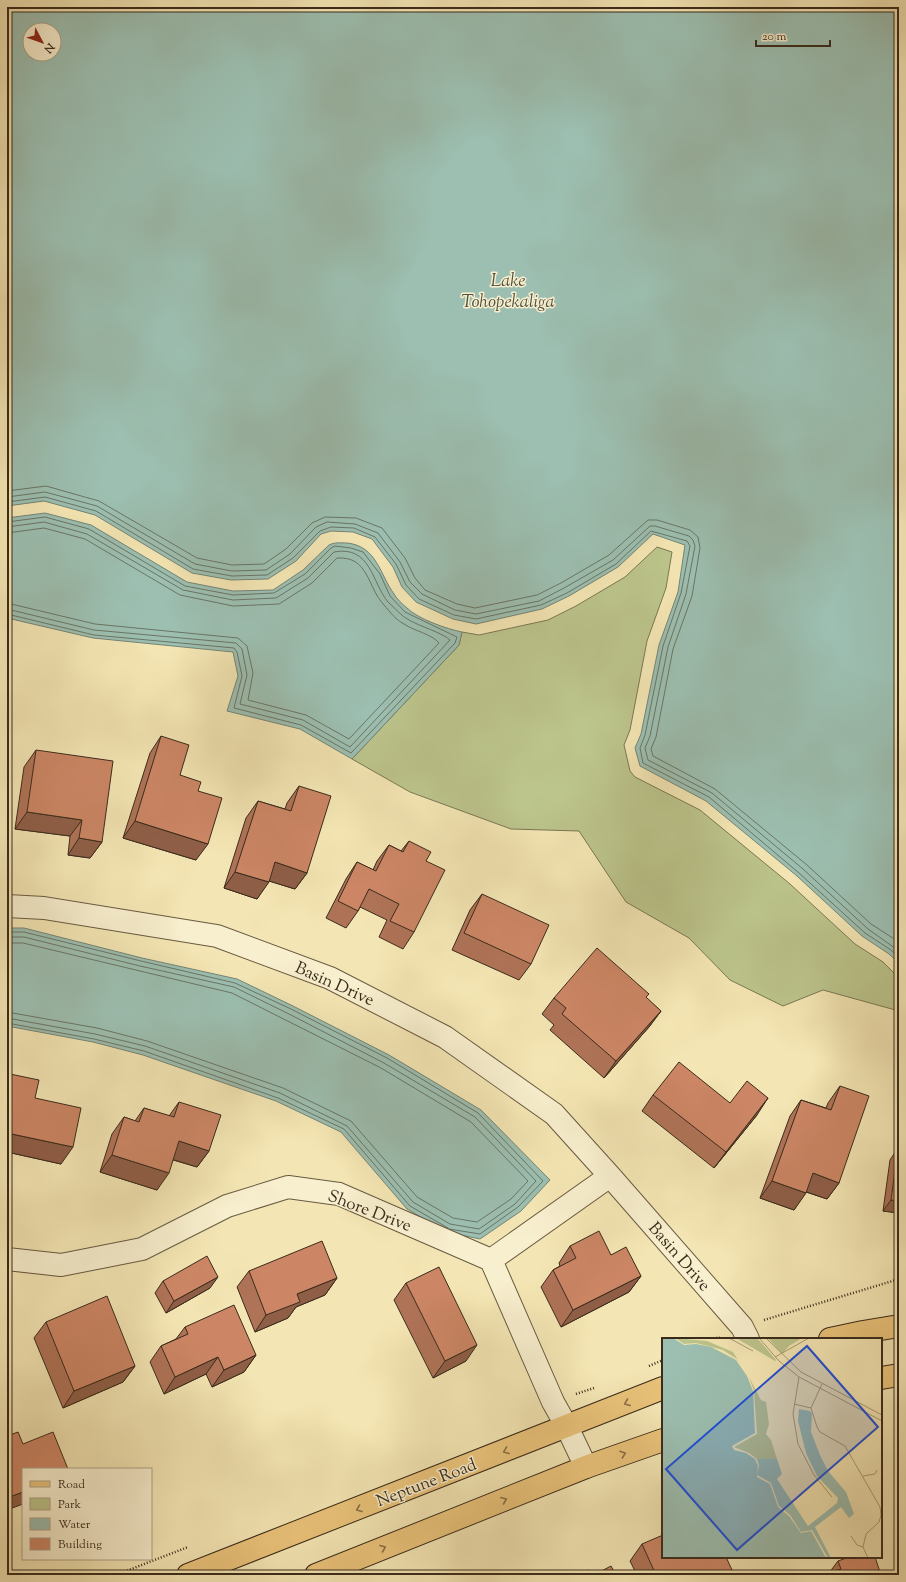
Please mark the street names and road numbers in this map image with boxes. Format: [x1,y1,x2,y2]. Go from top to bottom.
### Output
street label: Basin Drive [291,957,378,1013]
street label: Shore Drive [324,1185,415,1239]
street label: Basin Drive [642,1217,715,1297]
street label: Neptune Road [373,1454,481,1514]

